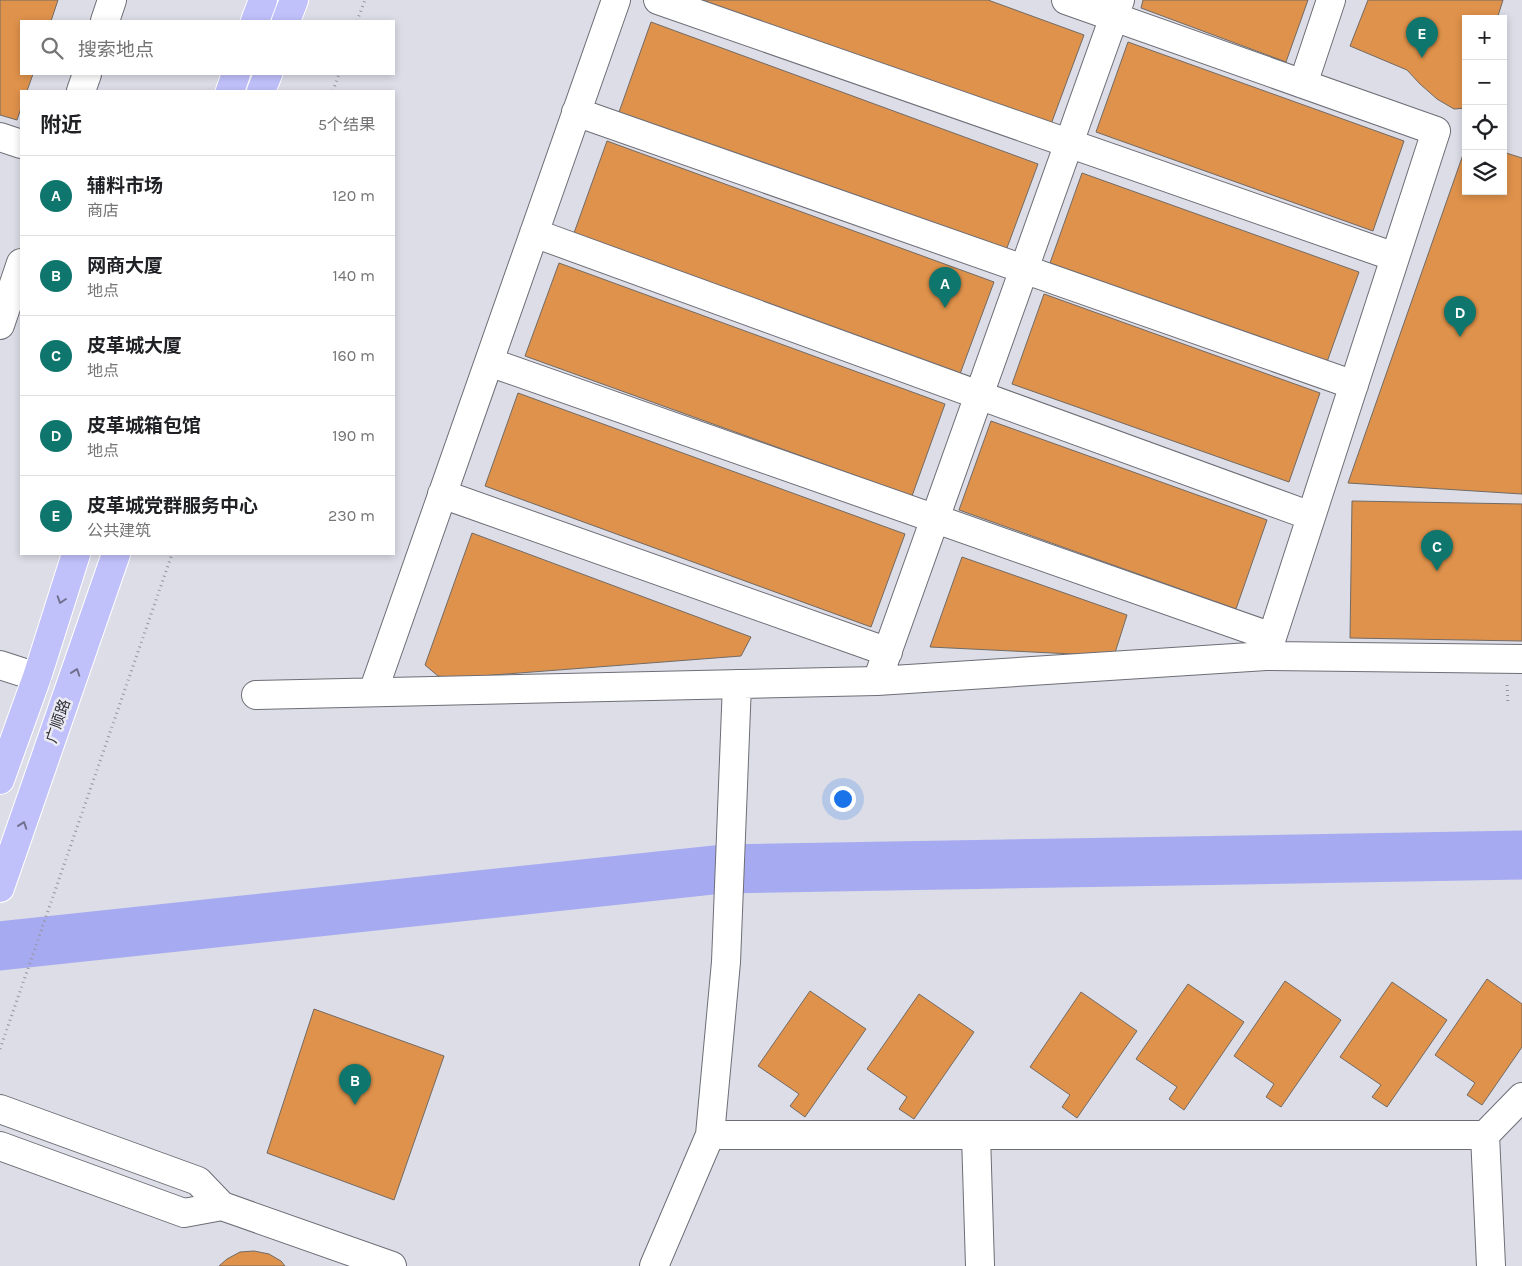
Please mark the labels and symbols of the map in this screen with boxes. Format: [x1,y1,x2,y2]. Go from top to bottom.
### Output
pin: E [1406,17,1438,58]
pin: A [929,267,961,308]
pin: D [1444,296,1476,337]
pin: C [1421,530,1453,571]
one-way arrow [57,595,67,604]
one-way arrow [70,668,80,676]
street label: 广顺路 [42,697,74,745]
your location [830,786,856,812]
one-way arrow [17,821,27,830]
pin: B [339,1064,371,1105]

